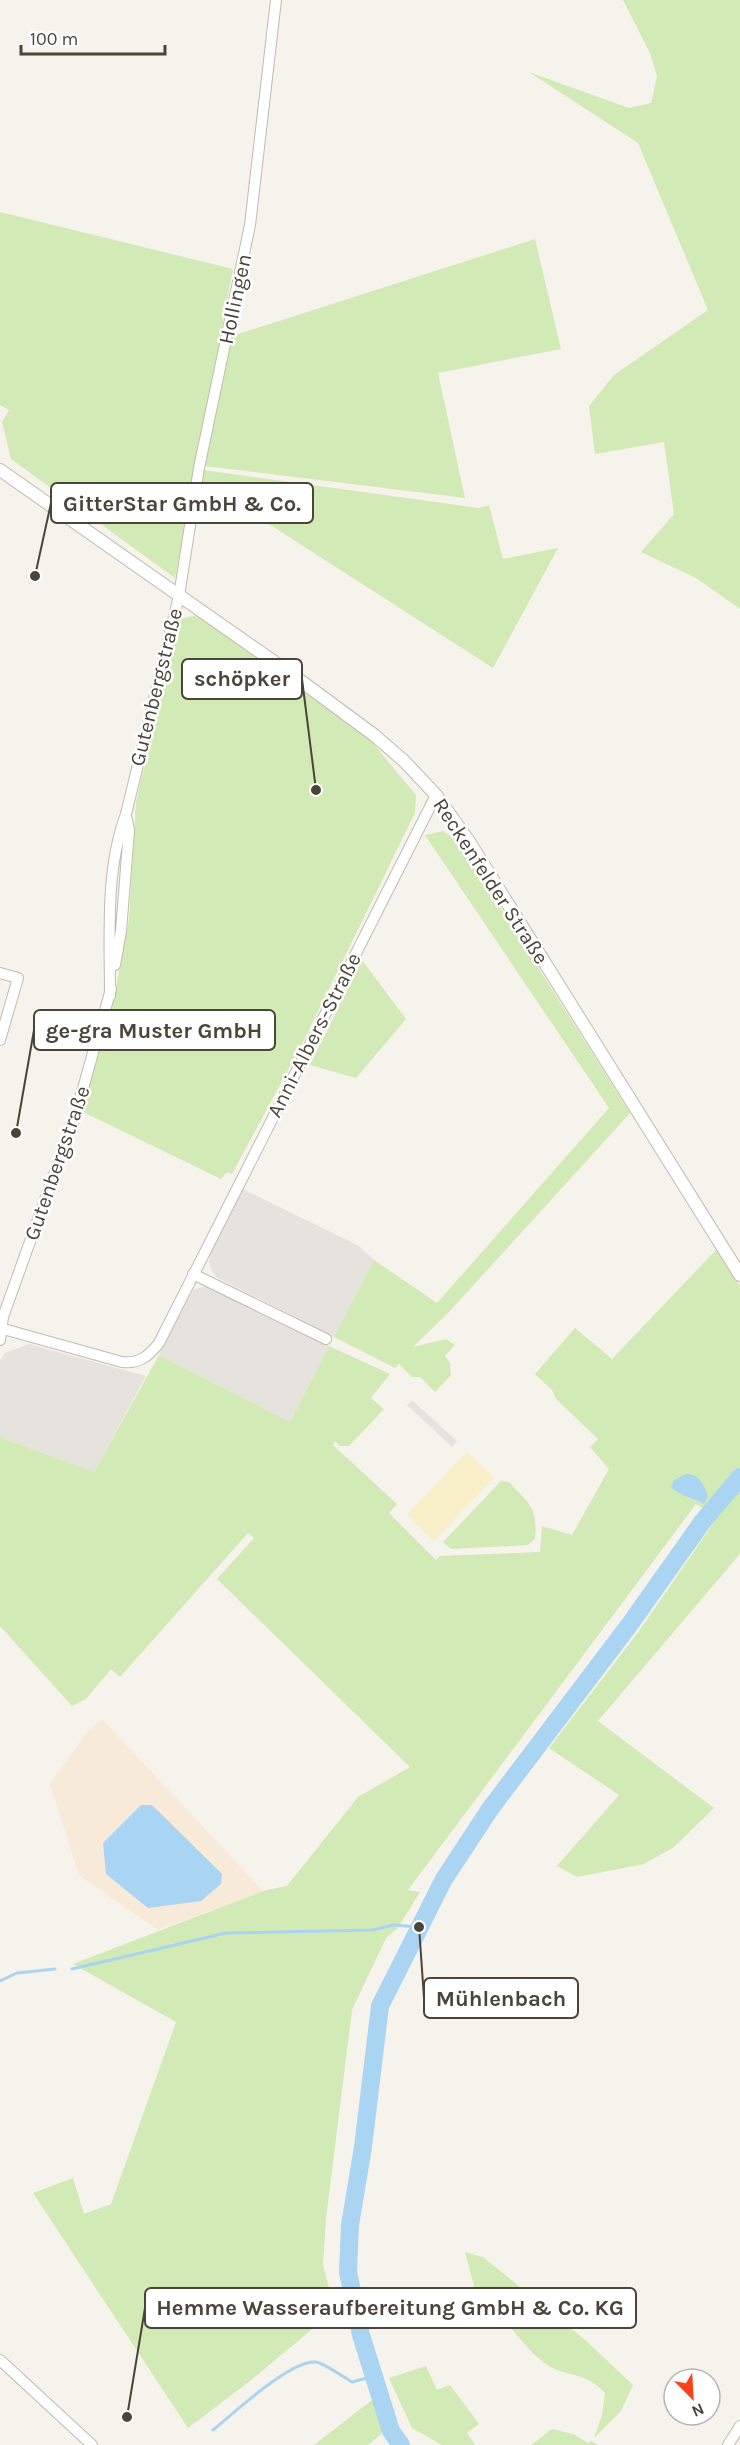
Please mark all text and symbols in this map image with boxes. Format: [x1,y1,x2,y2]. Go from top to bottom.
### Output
scale bar [21,18,165,56]
text: 100 m [30,28,78,50]
street label: Hollingen [214,252,256,346]
callout: GitterStar GmbH & Co. [51,483,313,523]
text: GitterStar GmbH & Co. [63,491,301,517]
street label: Gutenbergstraße [125,606,187,768]
callout: schöpker [182,659,302,699]
text: schöpker [194,666,290,692]
street label: Reckenfelder Straße [428,794,554,968]
street label: Anni-Albers-Straße [262,949,366,1121]
callout: ge-gra Muster GmbH [34,1010,275,1050]
text: ge-gra Muster GmbH [46,1018,262,1044]
street label: Gutenbergstraße [19,1083,95,1243]
callout: Mühlenbach [424,1978,578,2018]
text: Mühlenbach [436,1986,566,2012]
callout: Hemme Wasseraufbereitung GmbH & Co. KG [145,2288,636,2328]
text: Hemme Wasseraufbereitung GmbH & Co. KG [156,2295,624,2321]
north arrow [662,2367,722,2427]
text: N [689,2399,707,2421]

